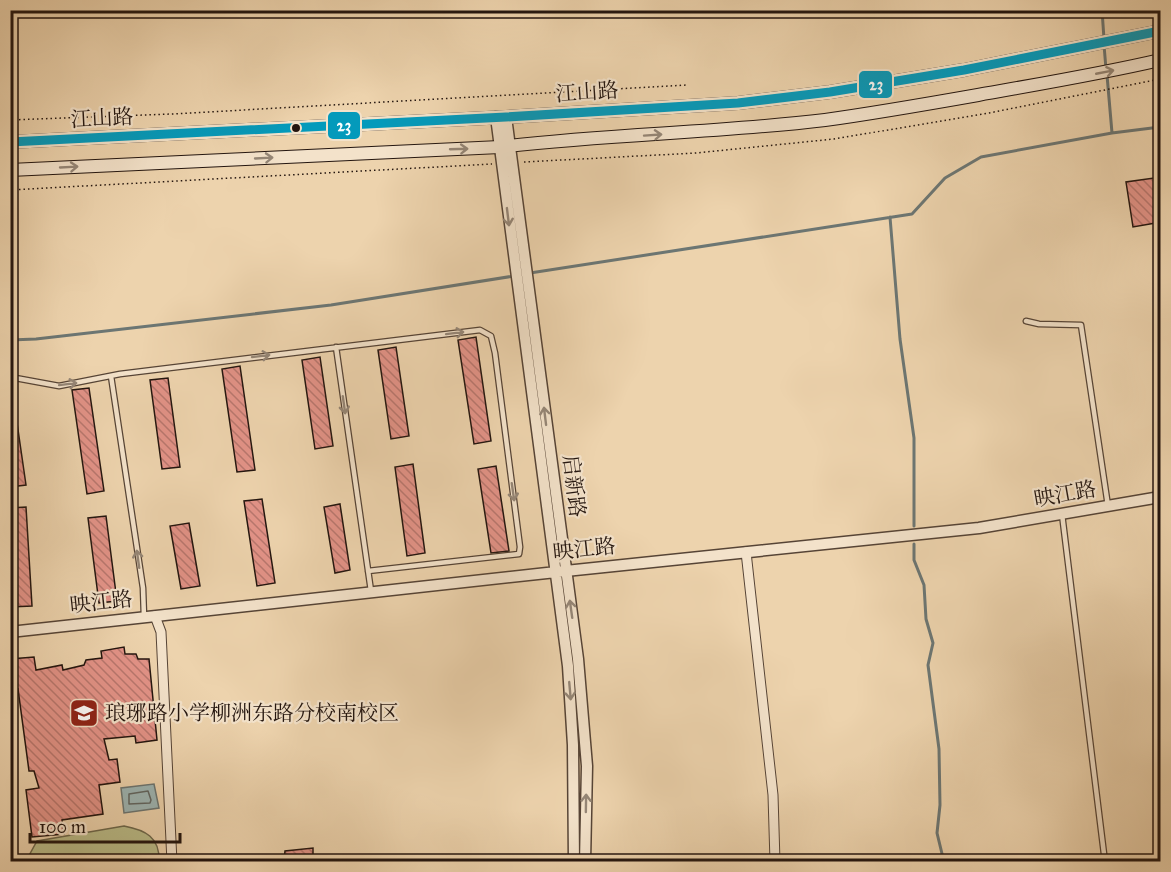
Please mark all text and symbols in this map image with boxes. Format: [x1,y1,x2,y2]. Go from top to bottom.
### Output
one-way arrow [1095,66,1114,77]
line badge: 23 [858,70,893,99]
text: 23 [869,75,883,95]
street label: 江山路 [555,77,619,107]
street label: 江山路 [70,103,134,133]
line badge: 23 [327,111,361,140]
text: 23 [337,116,351,136]
unlabelled marker [290,122,302,134]
one-way arrow [642,129,662,140]
one-way arrow [448,143,468,154]
one-way arrow [253,152,273,163]
one-way arrow [58,162,78,173]
one-way arrow [503,206,514,226]
one-way arrow [444,328,464,339]
one-way arrow [250,350,270,361]
one-way arrow [58,379,78,390]
one-way arrow [339,395,350,414]
one-way arrow [540,406,551,426]
street label: 启新路 [557,453,591,519]
street label: 映江路 [1032,476,1098,512]
one-way arrow [508,481,519,501]
street label: 映江路 [551,533,617,565]
one-way arrow [133,550,144,570]
street label: 映江路 [68,586,134,618]
one-way arrow [565,599,576,619]
one-way arrow [565,681,576,701]
school or university icon: 琅琊路小学柳洲东路分校南校区 [68,697,100,729]
place label: 琅琊路小学柳洲东路分校南校区 [105,700,399,726]
one-way arrow [580,794,592,814]
scale bar [30,806,180,844]
text: 100 m [39,816,86,838]

